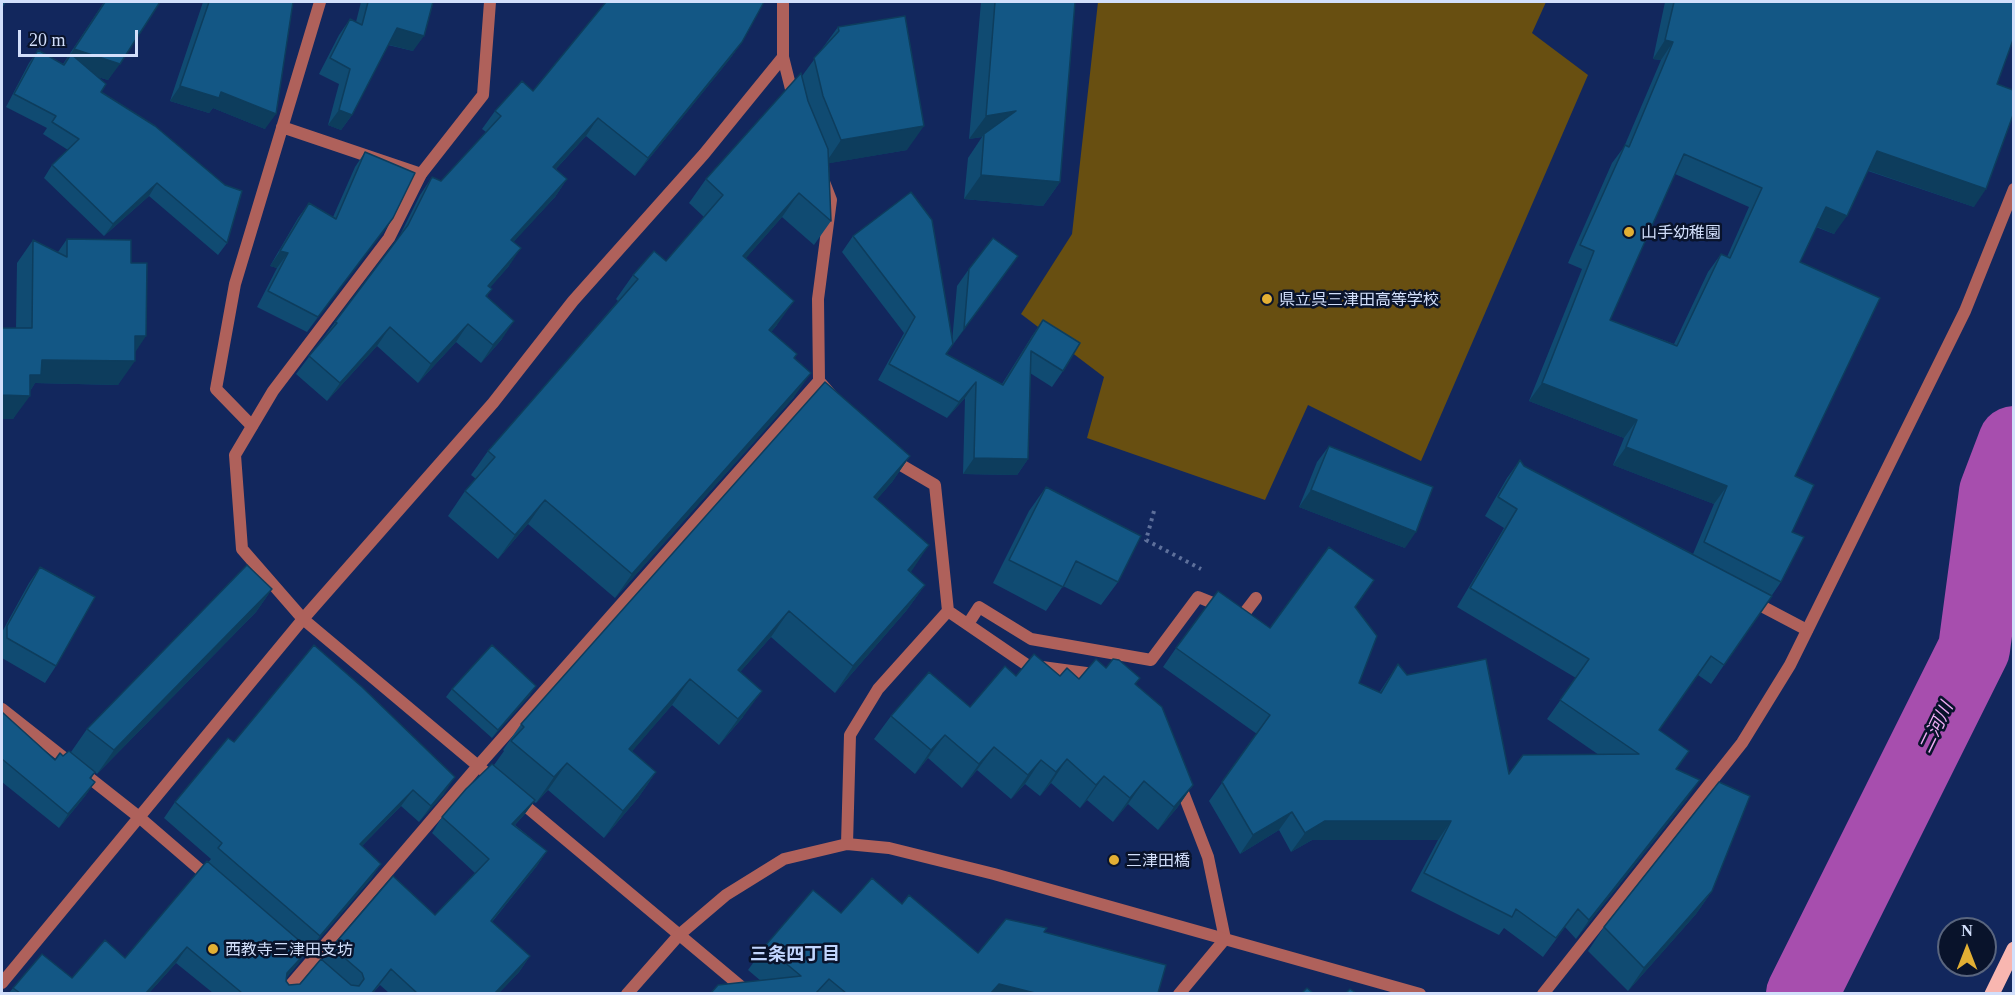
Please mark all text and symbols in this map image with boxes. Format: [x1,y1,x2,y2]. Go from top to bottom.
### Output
scale bar [21,18,141,56]
text: 20 m [29,30,66,50]
place label: 山手幼稚園 [1641,222,1721,242]
marker: 山手幼稚園 [1622,225,1636,239]
place label: 県立呉三津田高等学校 [1279,289,1439,309]
marker: 県立呉三津田高等学校 [1260,292,1274,306]
water label: 二河川 [1913,698,1957,756]
place label: 三津田橋 [1126,850,1190,870]
marker: 三津田橋 [1107,853,1121,867]
north arrow [1937,917,1997,977]
text: N [1961,922,1973,939]
place label: 西教寺三津田支坊 [225,939,353,959]
marker: 西教寺三津田支坊 [206,942,220,956]
district label: 三条四丁目 [750,942,840,964]

